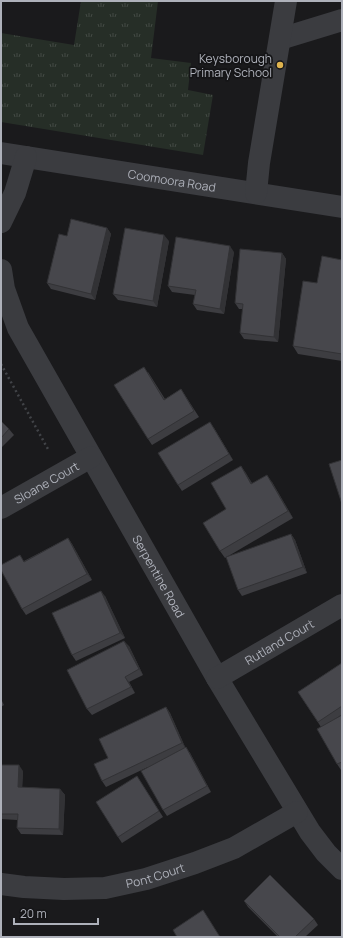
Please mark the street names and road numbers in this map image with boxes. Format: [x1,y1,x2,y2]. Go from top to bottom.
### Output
street label: Coomoora Road [127,165,217,195]
street label: Sloane Court [11,457,82,508]
street label: Serpentine Road [129,532,189,620]
street label: Rutland Court [241,615,317,669]
street label: Pont Court [124,858,187,892]

